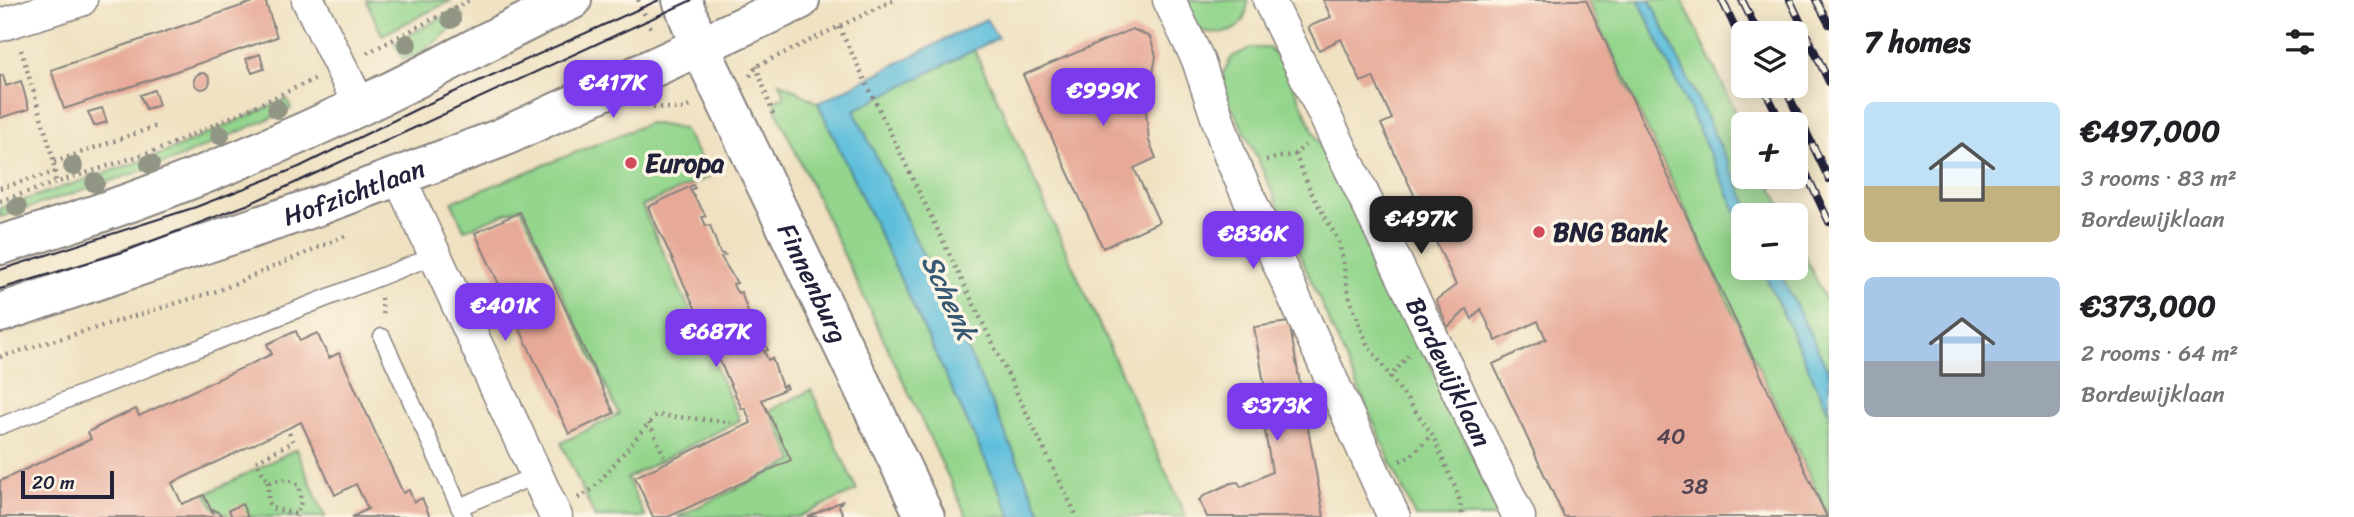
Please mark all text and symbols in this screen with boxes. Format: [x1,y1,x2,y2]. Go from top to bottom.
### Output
text: 7 homes [1864,15,1971,69]
map controls [1731,21,1808,280]
button: layers [1731,21,1808,98]
icon: filters [2281,23,2319,61]
pin: €417K [564,60,662,120]
text: €417K [580,62,646,103]
pin: €999K [1054,68,1152,128]
text: €999K [1067,70,1139,111]
text: €497,000 [2081,104,2220,158]
button: + [1731,112,1808,189]
icon: home [1920,130,2004,214]
place label: Europa [645,140,725,186]
street label: Hofzichtlaan [277,145,432,239]
marker: Europa [623,155,639,171]
text: 3 rooms · 83 m² [2081,158,2237,199]
pin: €497K [1372,196,1470,256]
text: €497K [1386,198,1456,239]
text: Bordewijklaan [2081,199,2225,240]
button: − [1731,203,1808,280]
place label: BNG Bank [1553,209,1668,255]
pin: €836K [1204,212,1302,271]
text: €836K [1219,213,1287,254]
street label: Finnenburg [764,215,862,351]
marker: BNG Bank [1531,224,1547,240]
water label: Schenk [908,246,992,351]
text: €373,000 [2081,279,2216,333]
pin: €401K [456,284,554,343]
text: €401K [471,285,539,326]
street label: Bordewijklaan [1393,289,1505,455]
icon: home [1920,305,2004,389]
pin: €687K [667,310,765,369]
text: €687K [681,311,751,352]
text: 2 rooms · 64 m² [2081,333,2238,374]
text: Bordewijklaan [2081,374,2225,415]
pin: €373K [1228,384,1326,443]
text: €373K [1243,385,1311,426]
house number: 40 [1657,416,1685,457]
text: 20 m [32,466,75,499]
house number: 38 [1682,466,1708,507]
scale bar [21,468,114,500]

